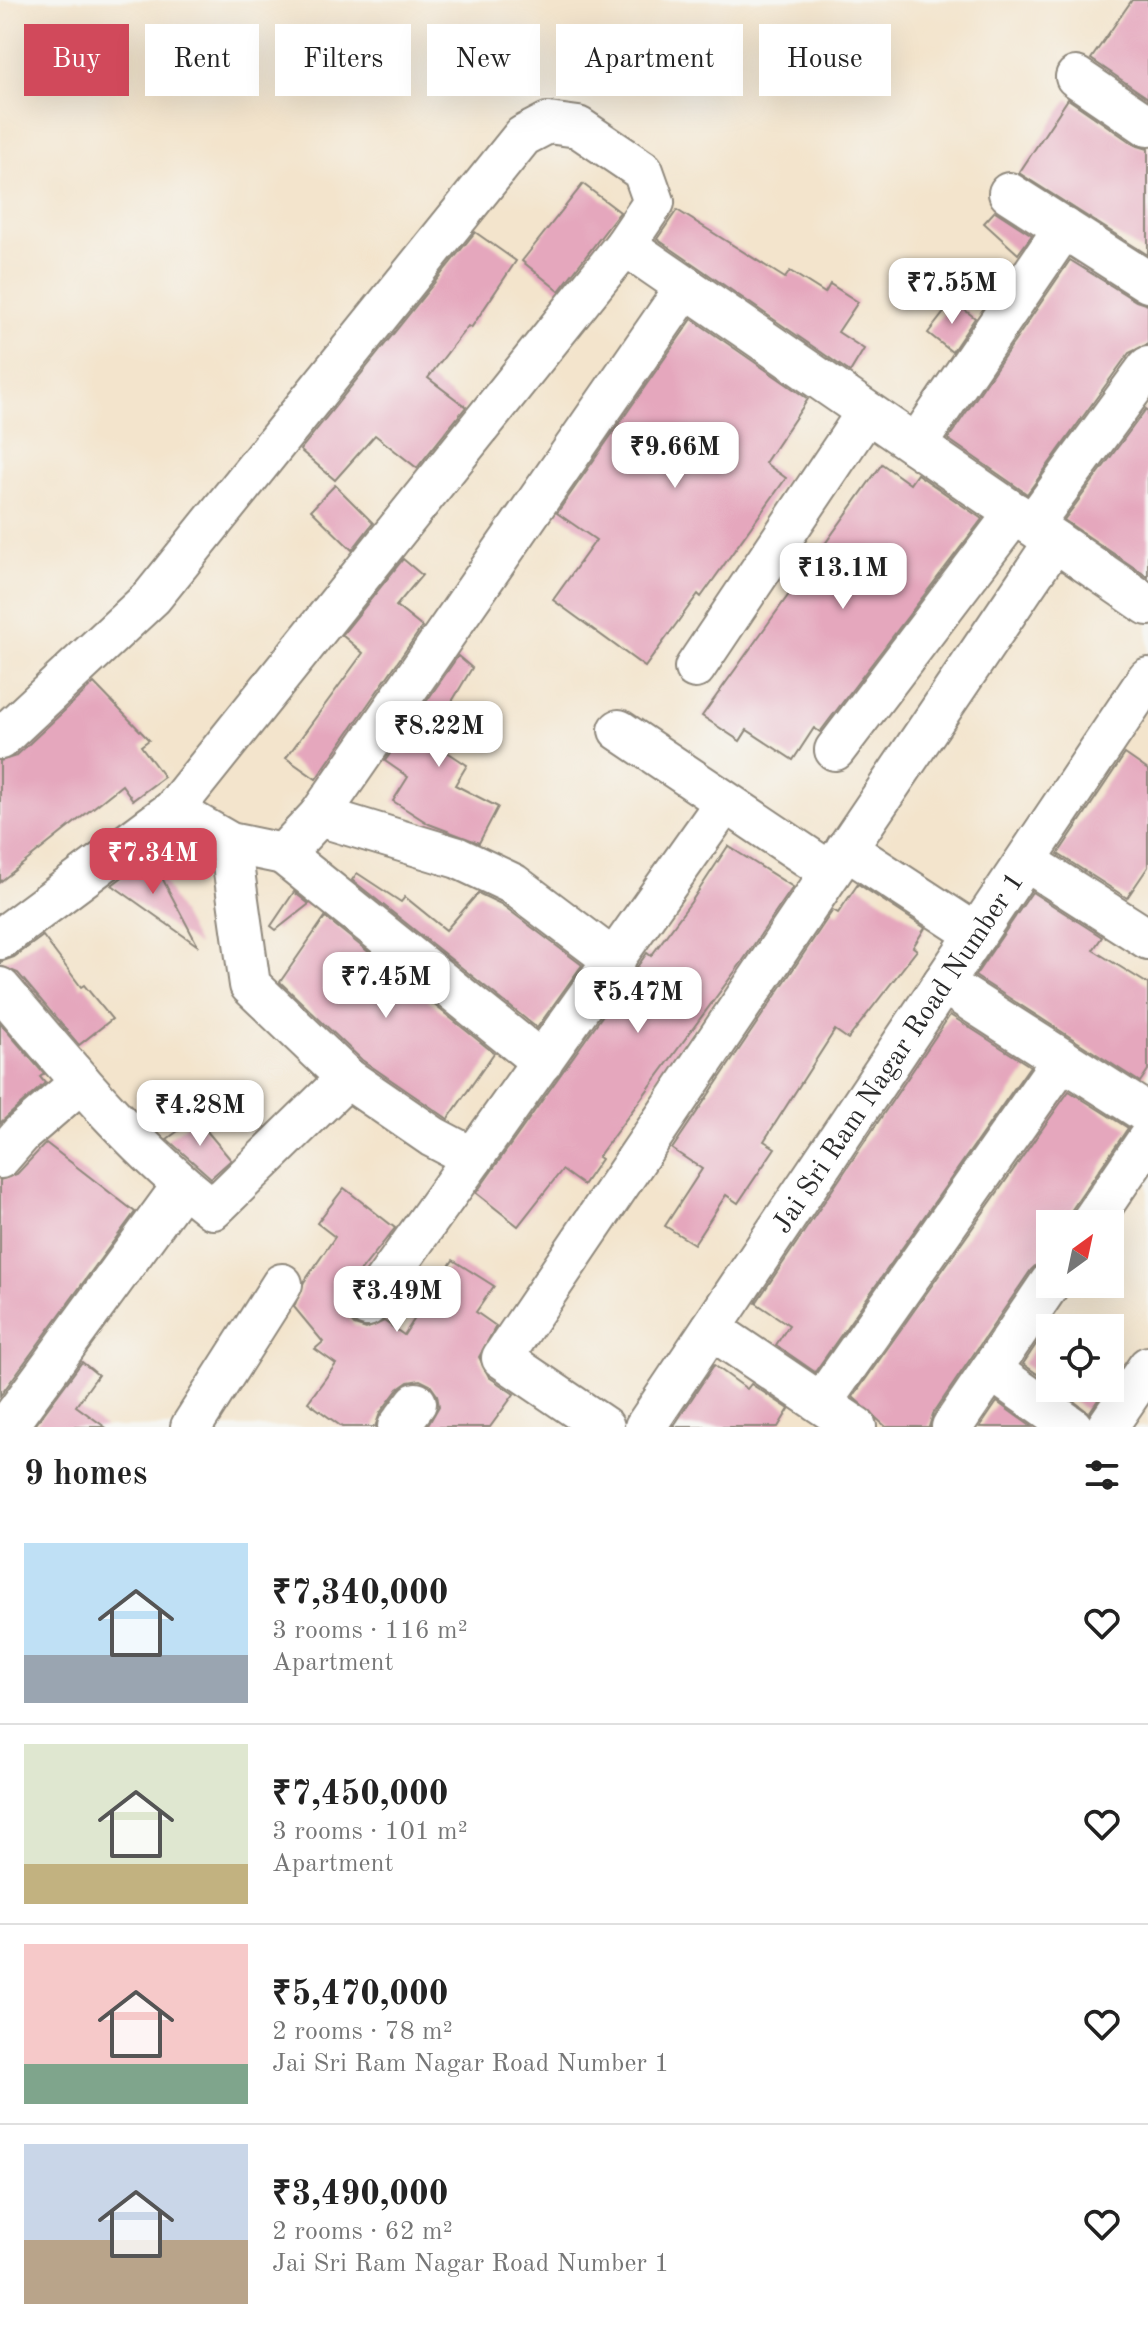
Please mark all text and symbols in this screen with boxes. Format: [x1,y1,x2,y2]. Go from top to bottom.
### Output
chip: Buy [24,24,129,96]
chip: Rent [145,24,259,96]
chip: Filters [275,24,411,96]
chip: New [427,24,540,96]
chip: Apartment [556,24,743,96]
chip: House [759,24,891,96]
pin: ₹7.55M [887,258,1017,326]
text: ₹7.55M [907,271,997,297]
pin: ₹9.66M [610,422,740,490]
text: ₹9.66M [630,435,720,461]
pin: ₹13.1M [778,543,908,611]
text: ₹13.1M [798,556,888,582]
pin: ₹8.22M [374,701,504,769]
text: ₹8.22M [394,714,484,740]
pin: ₹7.34M [88,828,218,896]
text: ₹7.34M [108,841,198,867]
street label: Jai Sri Ram Nagar Road Number 1 [769,868,1030,1239]
pin: ₹7.45M [321,952,451,1020]
text: ₹7.45M [341,965,431,991]
pin: ₹5.47M [573,967,703,1035]
text: ₹5.47M [593,980,683,1006]
pin: ₹4.28M [135,1080,265,1148]
text: ₹4.28M [155,1093,245,1119]
north arrow [1036,1210,1124,1298]
map controls [1036,1210,1124,1402]
pin: ₹3.49M [332,1266,462,1334]
text: ₹3.49M [352,1279,442,1305]
button: locate [1036,1314,1124,1402]
icon: filters [1080,1453,1124,1497]
text: 9 homes [24,1458,147,1492]
icon: home [88,1575,184,1671]
text: ₹7,340,000 [272,1577,449,1611]
icon: heart [1080,1601,1124,1645]
text: 3 rooms · 116 m² [272,1618,468,1644]
text: Apartment [272,1650,394,1676]
icon: home [88,1776,184,1872]
text: ₹7,450,000 [272,1778,449,1812]
icon: heart [1080,1802,1124,1846]
text: 3 rooms · 101 m² [272,1819,468,1845]
text: Apartment [272,1851,394,1877]
icon: home [88,1976,184,2072]
text: ₹5,470,000 [272,1978,449,2012]
icon: heart [1080,2002,1124,2046]
text: 2 rooms · 78 m² [272,2019,453,2045]
text: Jai Sri Ram Nagar Road Number 1 [272,2051,669,2077]
icon: home [88,2176,184,2272]
text: ₹3,490,000 [272,2178,449,2212]
icon: heart [1080,2202,1124,2246]
text: 2 rooms · 62 m² [272,2219,453,2245]
text: Jai Sri Ram Nagar Road Number 1 [272,2251,669,2277]

